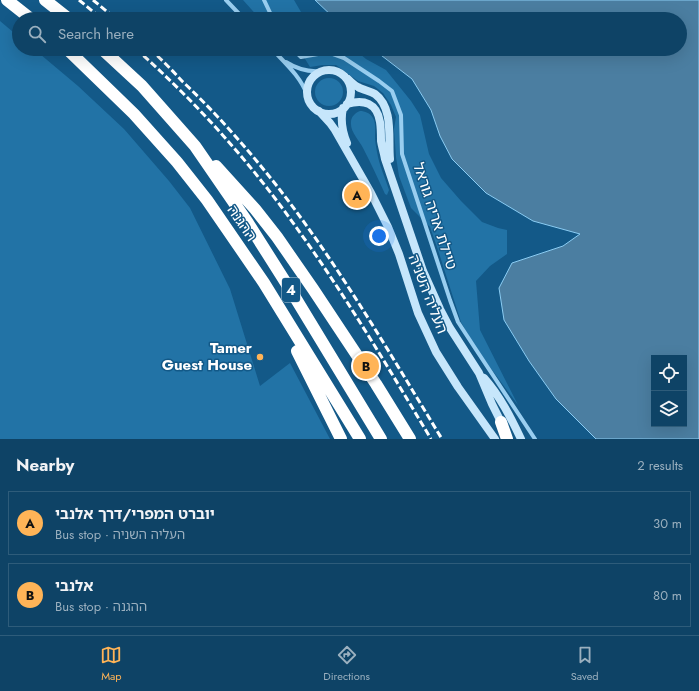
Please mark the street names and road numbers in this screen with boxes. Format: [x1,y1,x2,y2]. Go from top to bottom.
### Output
street label: טיילת אריה גוראל [407,160,463,272]
street label: ההגנה [222,200,262,246]
street label: העליה השניה [403,251,453,337]
road number: 4 [282,278,300,302]

